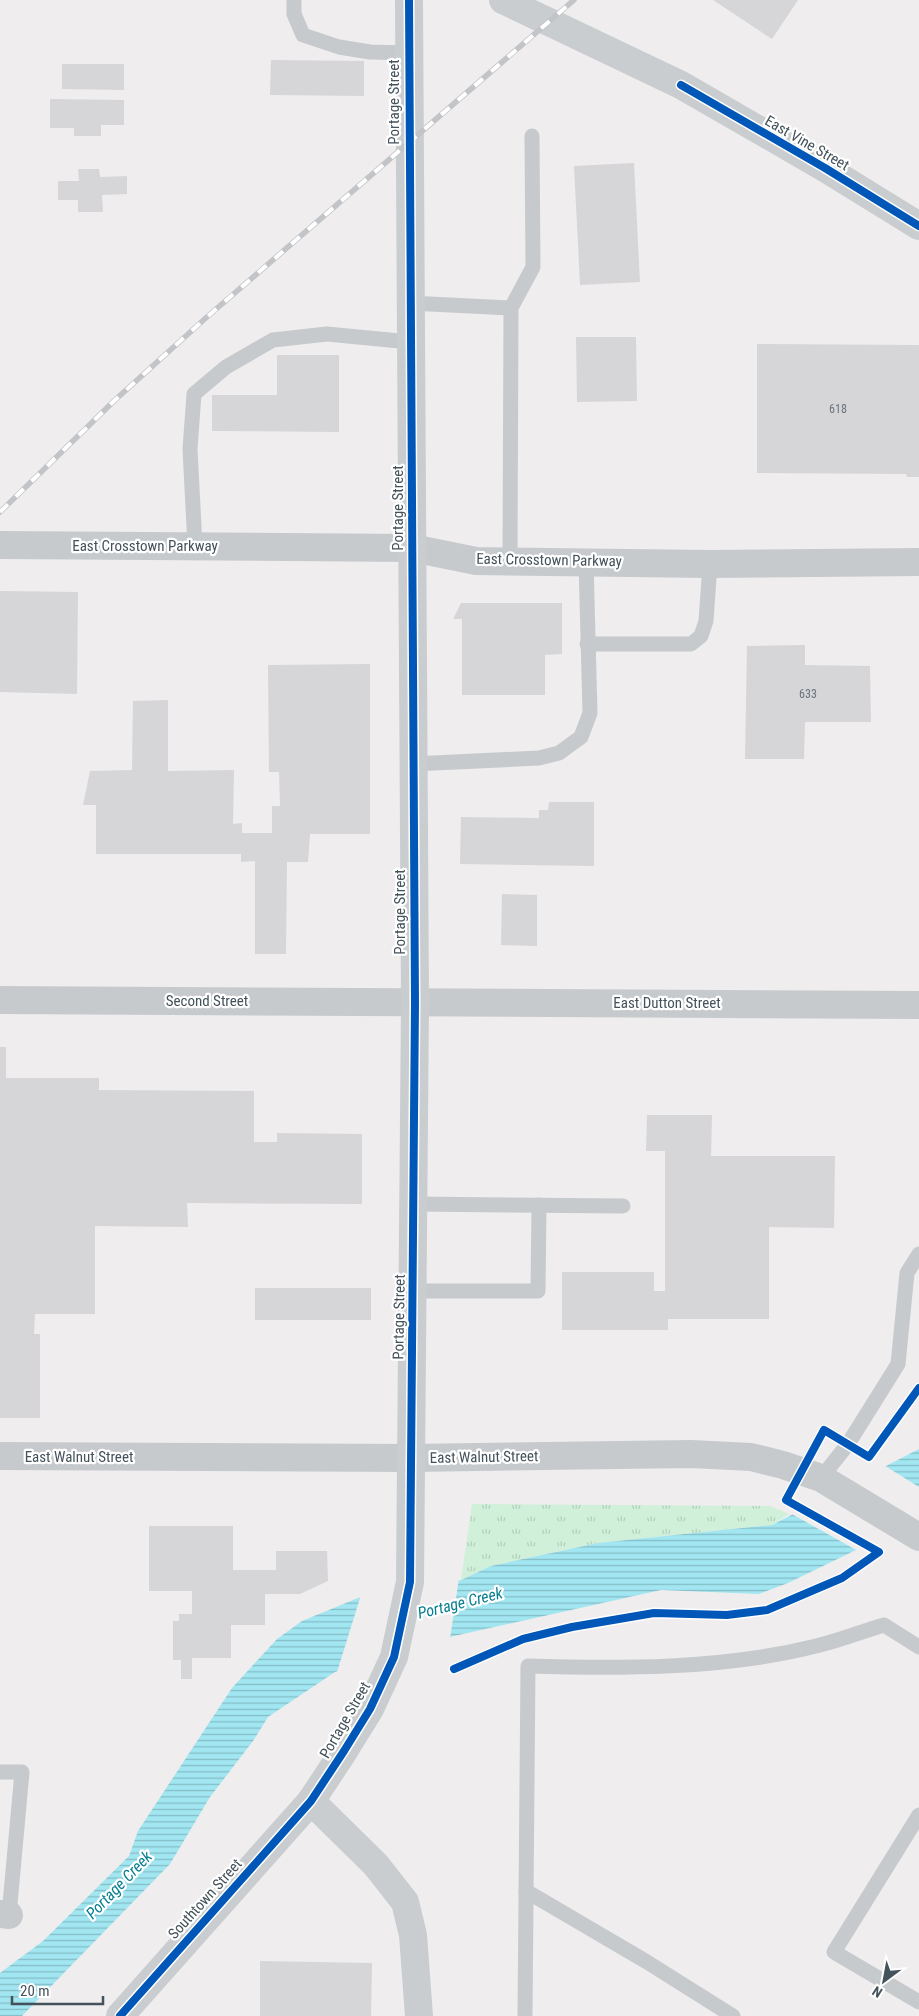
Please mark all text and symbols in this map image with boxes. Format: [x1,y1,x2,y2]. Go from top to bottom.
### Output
street label: Portage Street [385,59,403,145]
street label: East Vine Street [762,112,852,174]
house number: 618 [829,402,847,416]
street label: Portage Street [389,465,407,551]
street label: East Crosstown Parkway [72,537,218,555]
street label: East Crosstown Parkway [476,550,622,570]
house number: 633 [799,687,817,701]
street label: Portage Street [391,869,409,955]
street label: Second Street [166,992,248,1010]
street label: East Dutton Street [613,994,721,1012]
street label: Portage Street [389,1274,409,1360]
street label: East Walnut Street [429,1447,539,1467]
street label: East Walnut Street [25,1448,133,1466]
water label: Portage Creek [416,1583,505,1623]
street label: Portage Street [316,1679,374,1761]
water label: Portage Creek [82,1846,157,1923]
street label: Southtown Street [164,1855,246,1943]
north arrow [859,1956,909,2006]
scale bar [12,1974,104,2006]
text: 20 m [20,1982,50,2000]
text: N [869,1983,885,2001]

